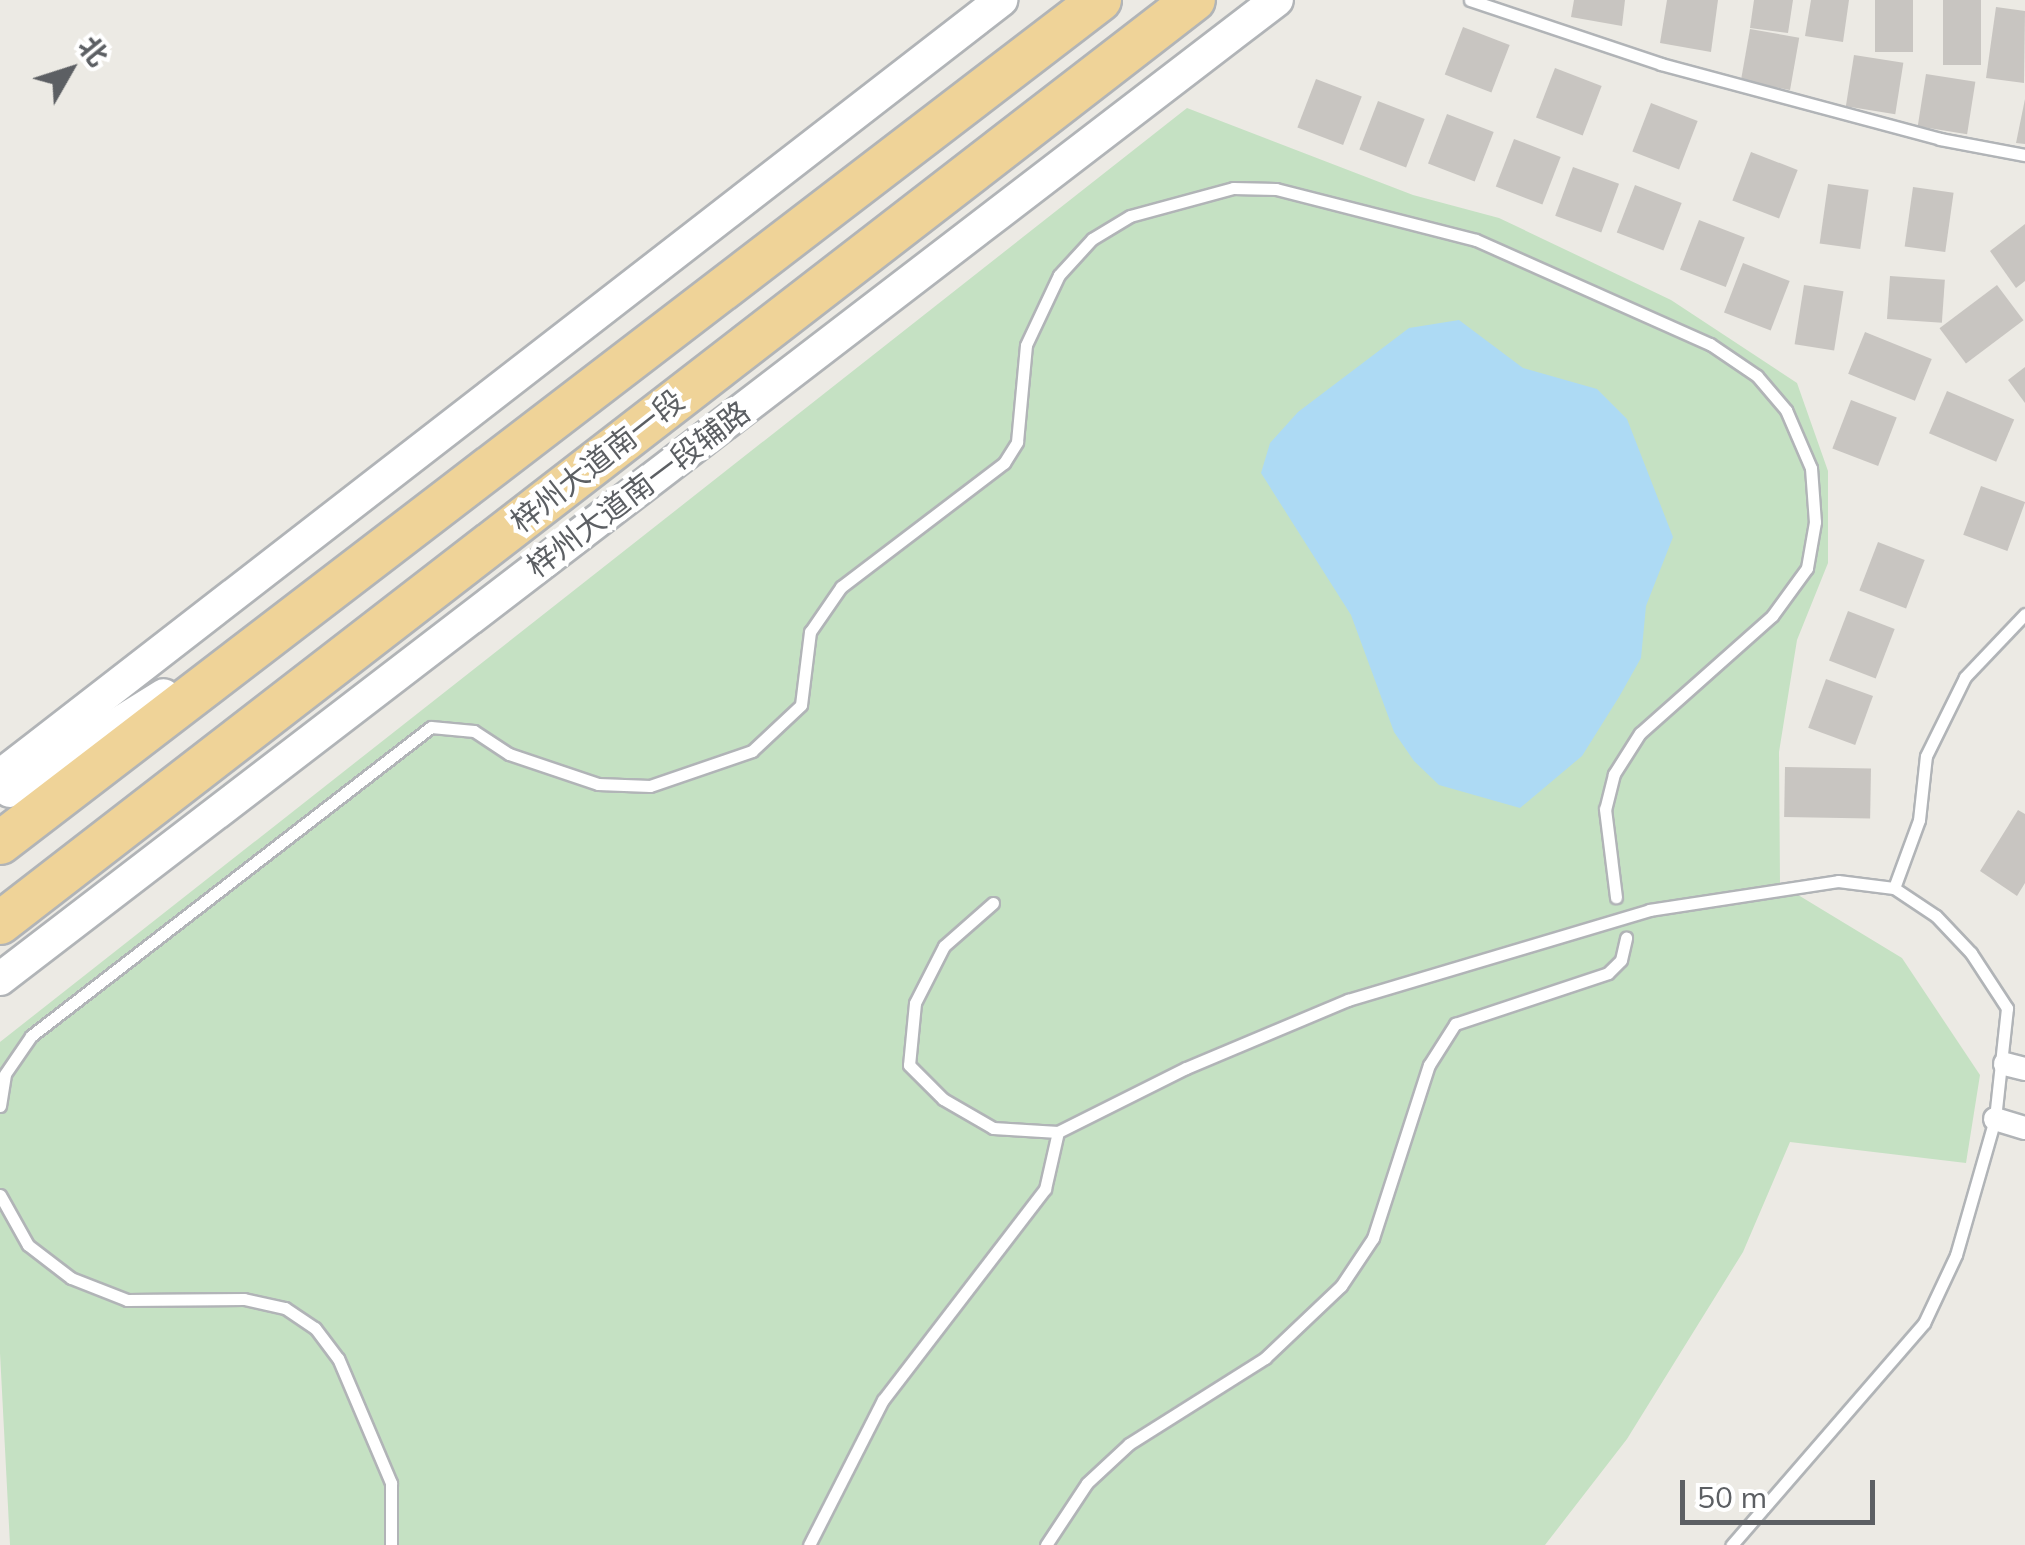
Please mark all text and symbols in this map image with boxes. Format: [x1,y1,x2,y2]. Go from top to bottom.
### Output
north arrow [20,20,120,120]
text: 北 [71,29,116,73]
street label: 梓州大道南一段 [503,382,691,540]
street label: 梓州大道南一段辅路 [519,393,757,585]
scale bar [1685,1460,1880,1522]
text: 50 m [1697,1478,1767,1516]

